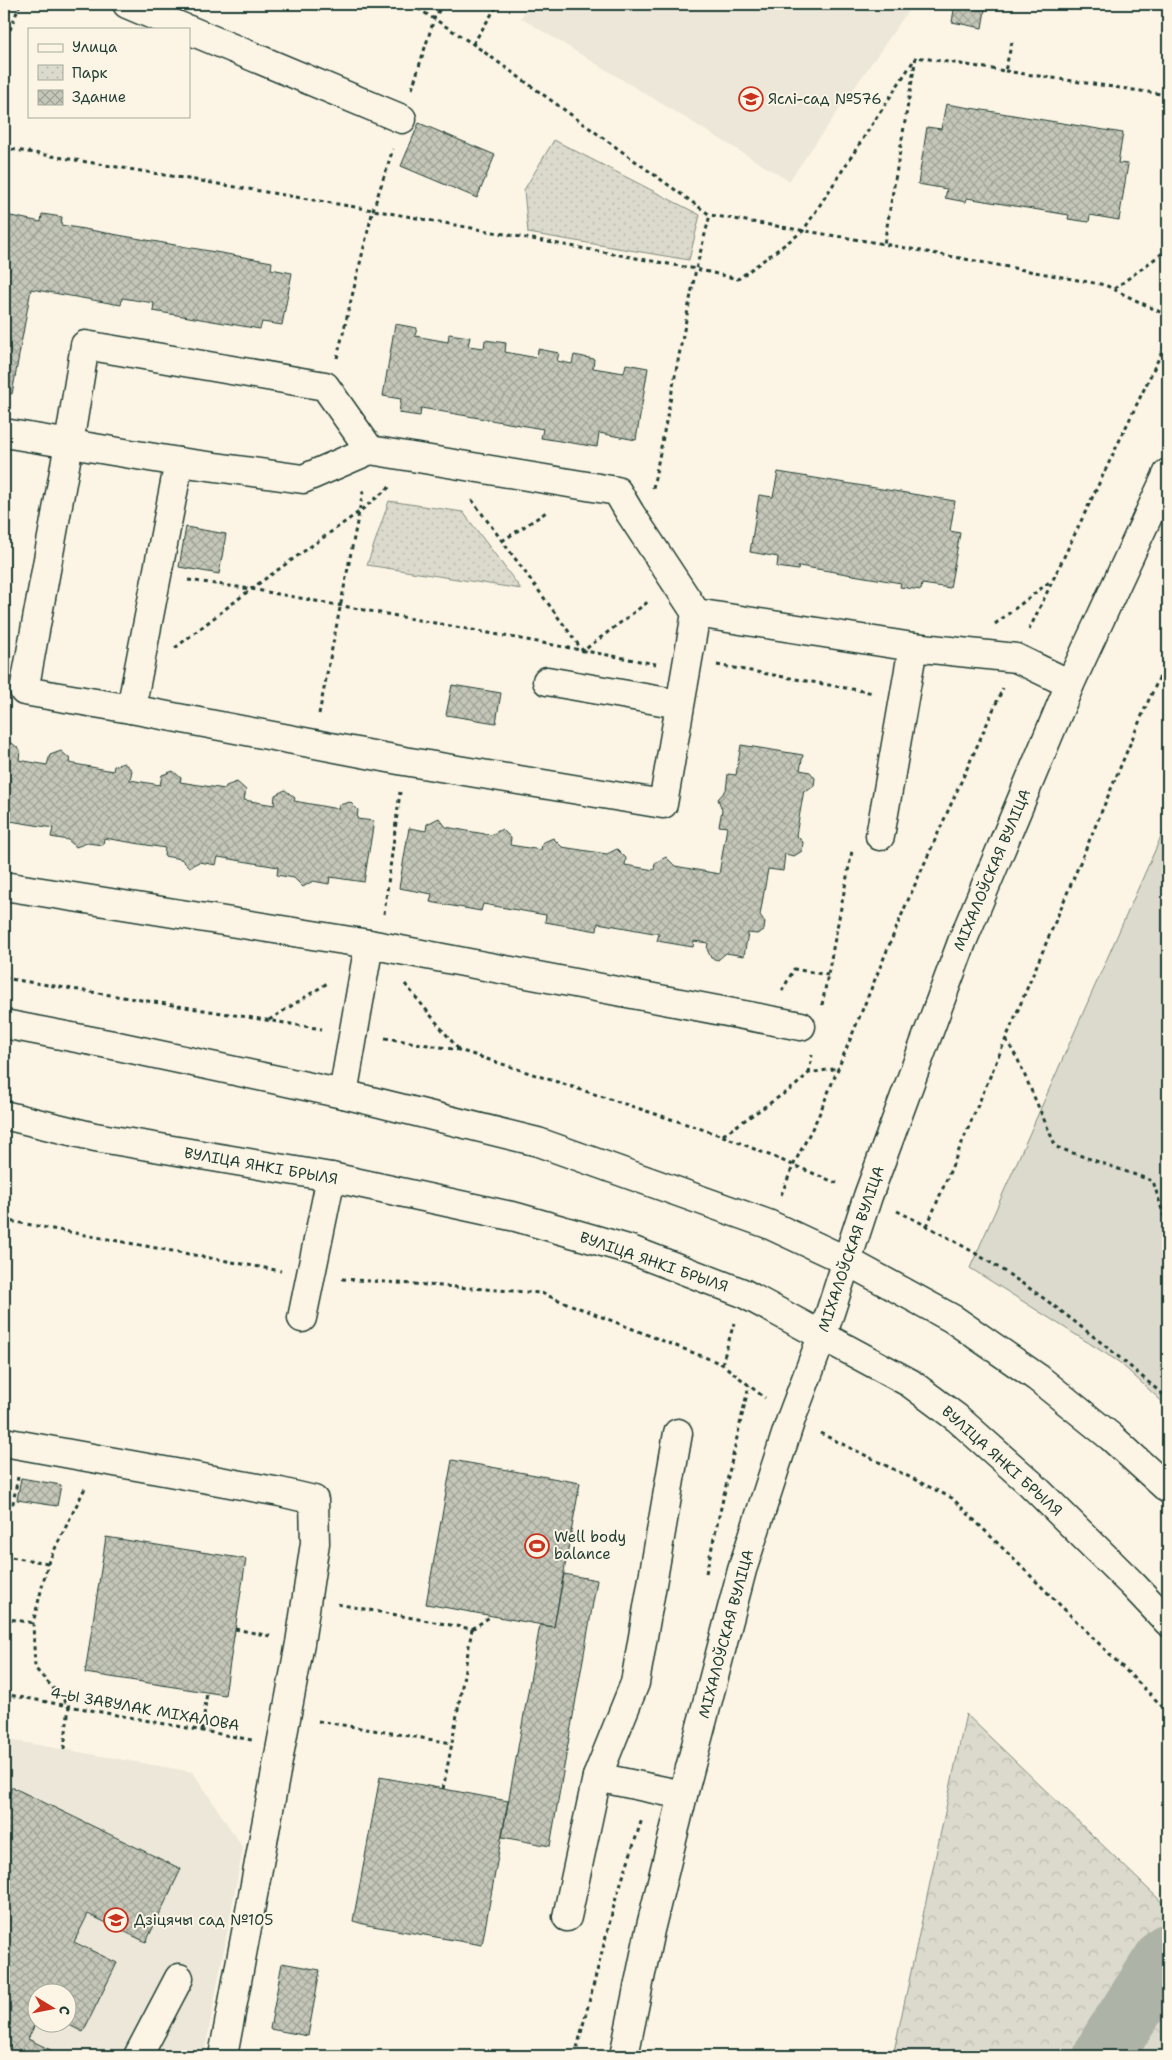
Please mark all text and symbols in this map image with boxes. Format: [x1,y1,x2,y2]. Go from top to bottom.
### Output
legend [28,28,190,118]
text: Улица [72,37,118,57]
text: Парк [72,63,108,83]
school or university icon: Яслі-сад №576 [738,86,764,112]
text: Здание [72,87,126,107]
place label: Яслі-сад №576 [768,89,882,109]
street label: МІХАЛОЎСКАЯ ВУЛІЦА [949,786,1035,954]
street label: ВУЛІЦА ЯНКІ БРЫЛЯ [183,1143,339,1189]
street label: МІХАЛОЎСКАЯ ВУЛІЦА [813,1163,889,1335]
street label: ВУЛІЦА ЯНКІ БРЫЛЯ [577,1227,731,1297]
street label: ВУЛІЦА ЯНКІ БРЫЛЯ [937,1401,1067,1521]
place label: Well body balance [554,1527,626,1564]
sports icon: Well body balance [524,1533,550,1559]
street label: МІХАЛОЎСКАЯ ВУЛІЦА [694,1547,758,1721]
street label: 4-Ы ЗАВУЛАК МІХАЛОВА [49,1683,241,1736]
school or university icon: Дзіцячы сад №105 [103,1907,129,1933]
place label: Дзіцячы сад №105 [134,1910,273,1930]
north arrow [28,1982,78,2032]
text: С [55,2004,74,2016]

